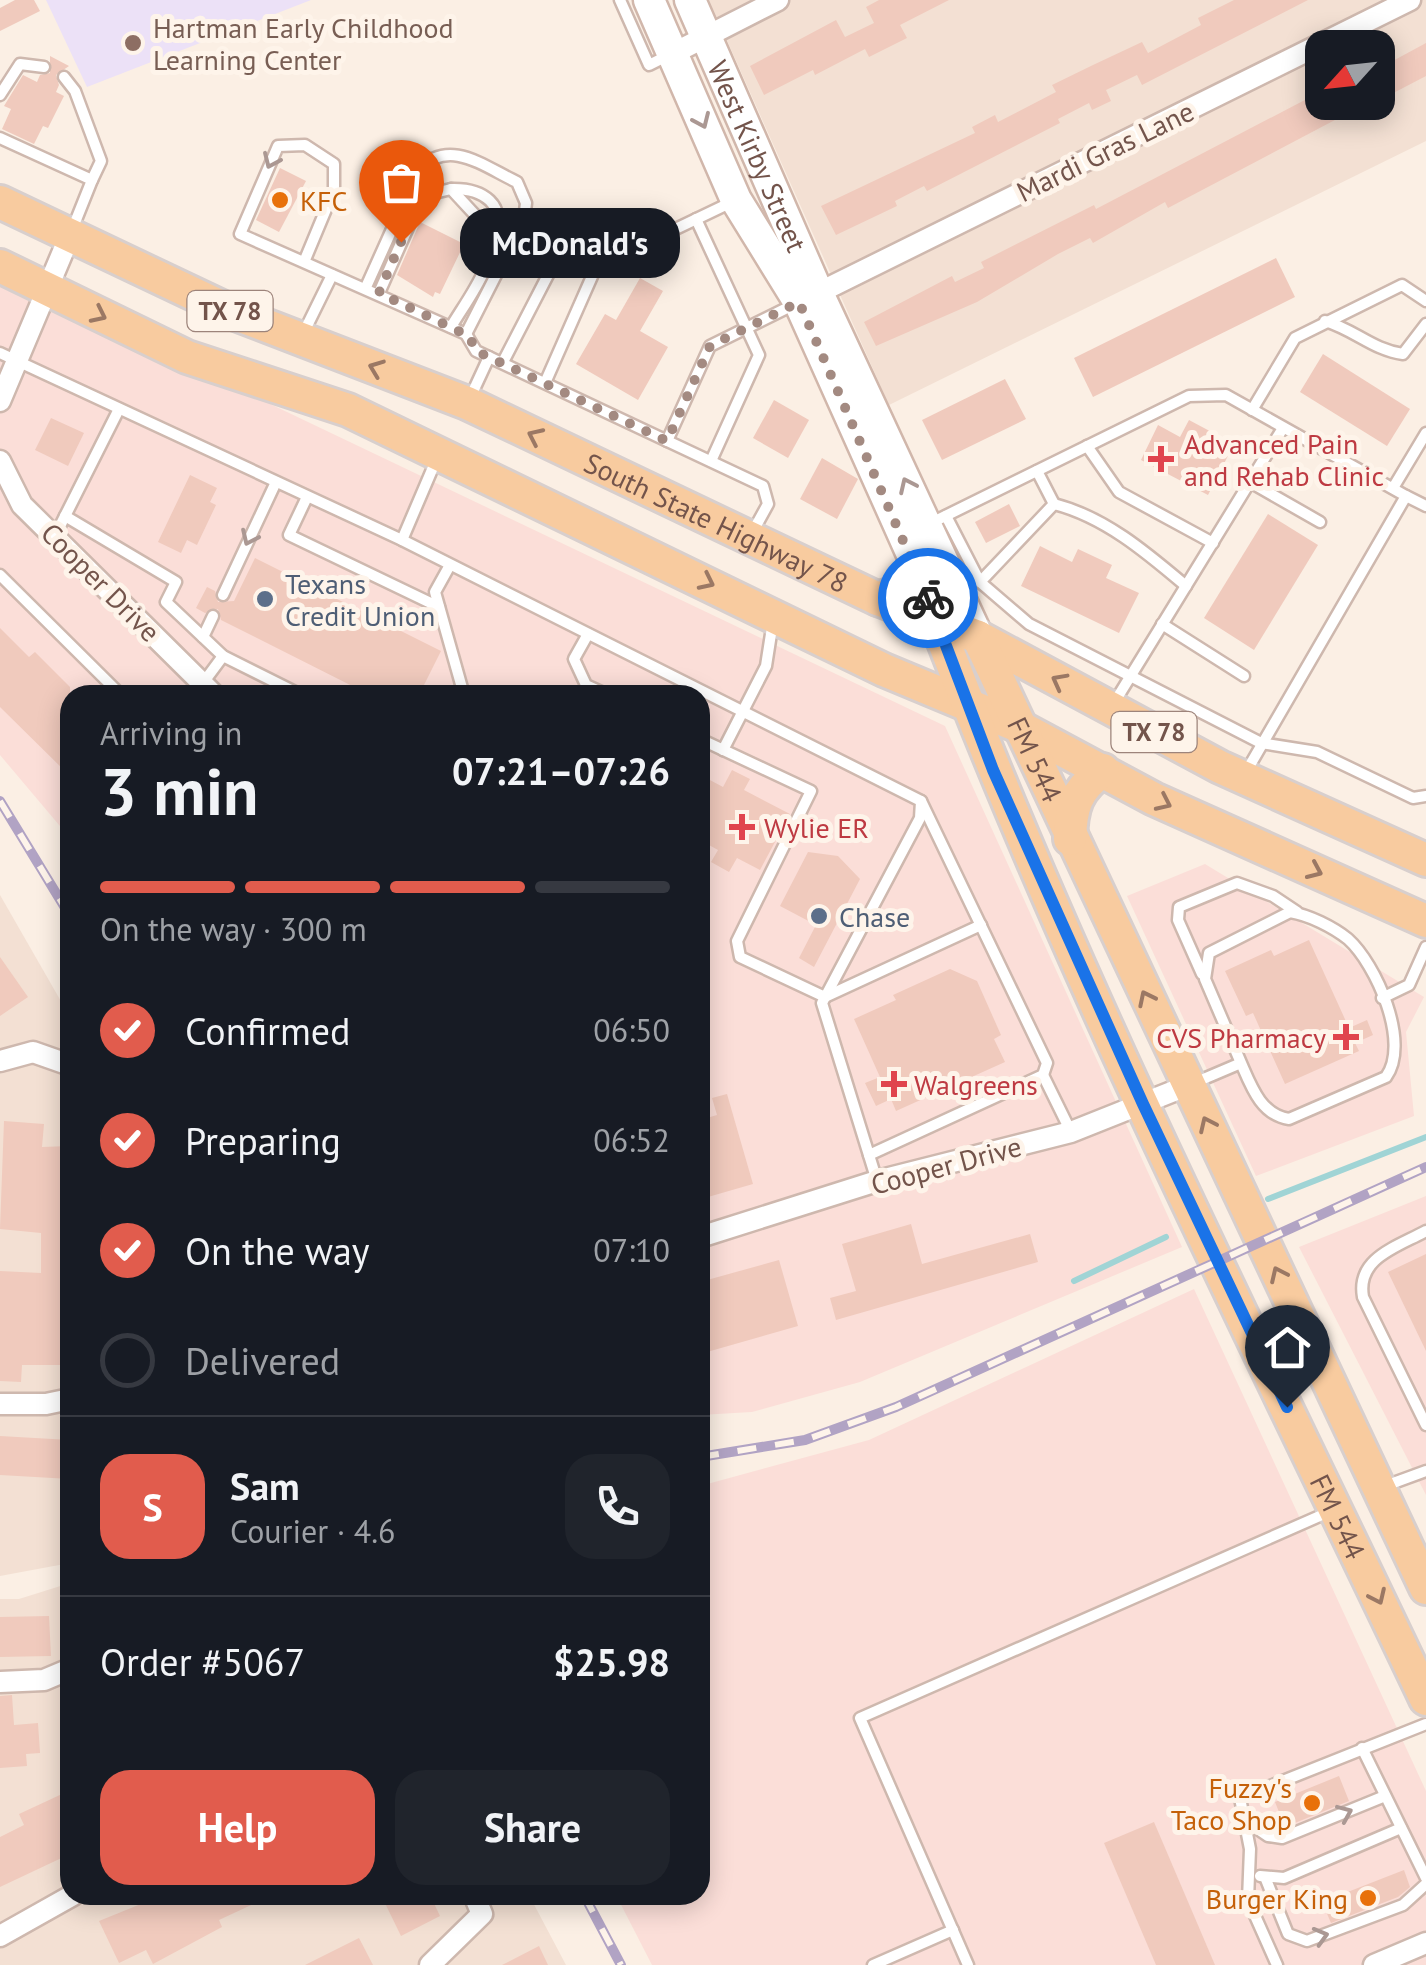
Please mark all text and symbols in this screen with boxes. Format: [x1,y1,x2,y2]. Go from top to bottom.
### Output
place label: Hartman Early Childhood Learning Center [153,9,454,78]
north arrow [1305,30,1395,120]
map controls [1305,30,1395,120]
marker: Hartman Early Childhood Learning Center [122,32,144,54]
street label: West Kirby Street [700,54,816,258]
street label: Mardi Gras Lane [1010,92,1200,210]
one-way arrow [690,111,710,129]
pin [359,140,444,243]
one-way arrow [263,151,283,169]
icon: bag [374,155,429,210]
place label: KFC [300,182,348,219]
marker: KFC [269,189,291,211]
callout: McDonald's [461,207,681,277]
text: McDonald's [492,222,648,264]
road number: TX 78 [188,291,272,331]
one-way arrow [89,302,107,322]
one-way arrow [369,360,386,380]
place label: Advanced Pain and Rehab Clinic [1184,425,1384,494]
one-way arrow [527,428,545,448]
street label: South State Highway 78 [579,443,854,601]
marker: Advanced Pain and Rehab Clinic [1148,446,1174,472]
one-way arrow [900,477,920,495]
street label: Cooper Drive [33,514,169,650]
one-way arrow [242,528,262,546]
courier [878,548,978,648]
place label: Texans Credit Union [285,565,435,634]
one-way arrow [697,570,715,590]
icon: bike [901,571,956,626]
marker: Texans Credit Union [254,588,276,610]
one-way arrow [1052,673,1070,693]
street label: FM 544 [1000,711,1071,808]
text: Arriving in [100,712,242,754]
road number: TX 78 [1112,712,1196,752]
text: 07:21–07:26 [452,746,670,795]
text: 3 min [100,749,259,833]
one-way arrow [1154,791,1172,811]
place label: Wylie ER [764,809,869,846]
marker: Wylie ER [729,814,755,840]
one-way arrow [1305,859,1323,879]
place label: Chase [839,898,910,935]
marker: Chase [808,905,830,927]
text: On the way · 300 m [100,908,367,950]
one-way arrow [1139,990,1159,1008]
icon: check [100,1003,155,1058]
text: Confirmed [185,1006,351,1055]
text: 06:50 [593,1009,670,1051]
place label: CVS Pharmacy [1156,1019,1326,1056]
marker: CVS Pharmacy [1335,1026,1357,1048]
place label: Walgreens [914,1066,1038,1103]
marker: Walgreens [883,1073,905,1095]
icon: check [100,1113,155,1168]
text: Preparing [185,1116,341,1165]
one-way arrow [1199,1116,1219,1134]
text: 06:52 [593,1119,670,1161]
street label: Cooper Drive [867,1127,1025,1203]
icon: check [100,1223,155,1278]
text: On the way [185,1226,370,1275]
text: 07:10 [593,1229,670,1271]
one-way arrow [1270,1266,1290,1284]
pin [1245,1305,1330,1408]
icon: home [1260,1320,1315,1375]
text: Delivered [185,1336,340,1385]
button: phone [565,1454,670,1559]
text: Sam [230,1461,300,1510]
street label: FM 544 [1302,1468,1375,1565]
text: S [142,1482,163,1531]
text: Courier · 4.6 [230,1510,396,1552]
one-way arrow [1365,1587,1385,1605]
text: Order #5067 [100,1637,305,1686]
text: $25.98 [553,1637,670,1686]
place label: Fuzzy's Taco Shop [1171,1769,1292,1838]
button: Help [100,1770,375,1885]
button: Share [395,1770,670,1885]
marker: Fuzzy's Taco Shop [1301,1792,1323,1814]
one-way arrow [1335,1805,1353,1825]
place label: Burger King [1206,1880,1348,1917]
marker: Burger King [1357,1887,1379,1909]
one-way arrow [1312,1927,1329,1948]

